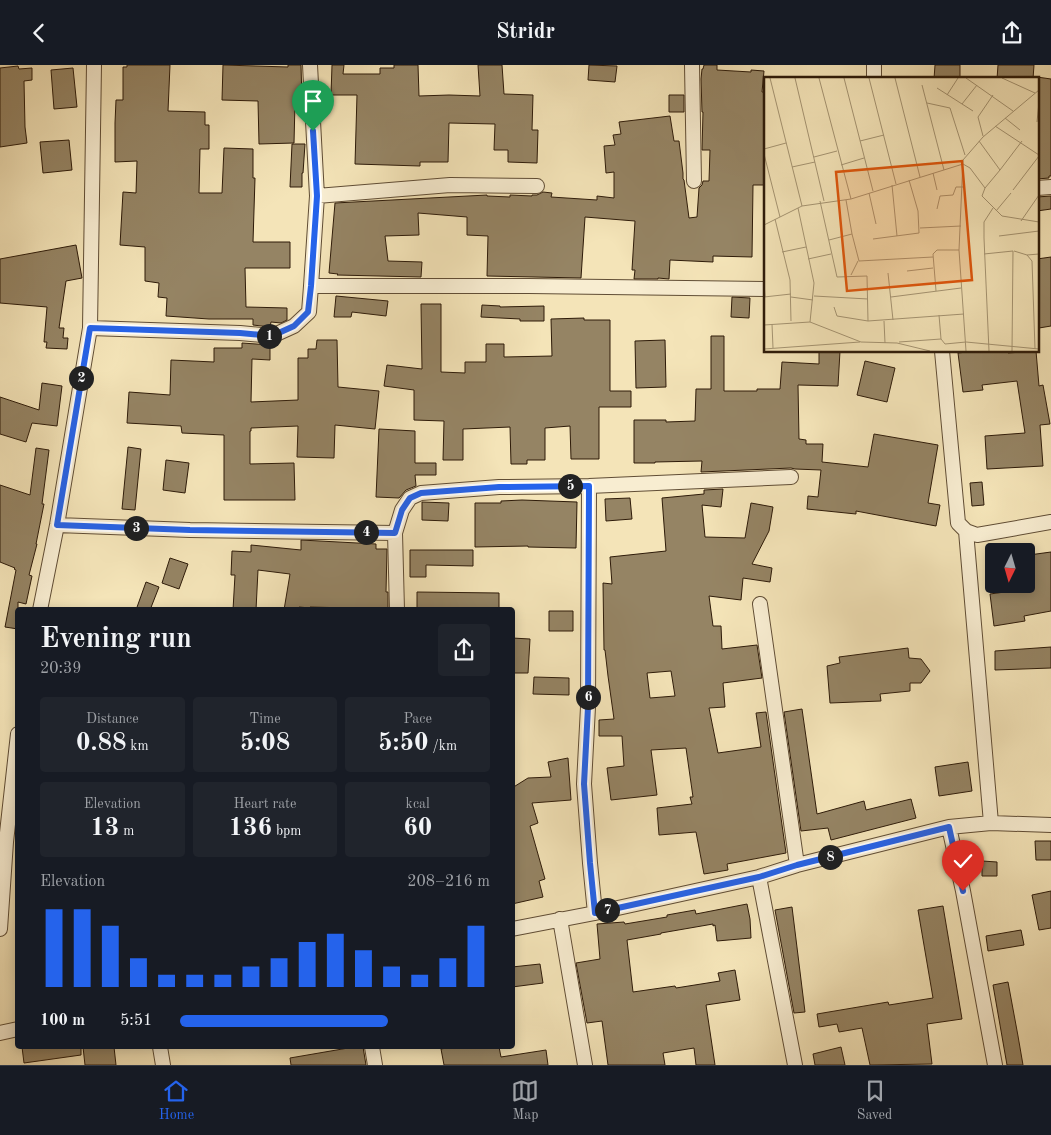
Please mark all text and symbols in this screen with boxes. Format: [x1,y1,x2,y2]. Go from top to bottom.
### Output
icon: back [25,19,53,47]
icon: share [998,19,1026,47]
text: Stridr [496,21,555,43]
inset map [764,77,1038,353]
pin [292,80,334,131]
icon: arrive [299,87,327,115]
pin: 1 [256,323,282,349]
text: 1 [265,329,274,343]
pin: 2 [68,365,94,391]
text: 2 [77,371,86,385]
pin: 5 [558,473,582,499]
text: 5 [566,479,575,493]
pin: 3 [124,515,148,541]
pin: 4 [354,519,378,545]
text: 3 [132,521,141,535]
text: 4 [362,525,371,539]
north arrow [985,543,1035,593]
map controls [985,543,1035,593]
button: share [438,624,490,676]
text: Evening run [40,626,192,654]
text: 20:39 [40,661,82,677]
pin: 6 [576,685,600,709]
text: 6 [584,690,593,704]
text: Distance [86,712,139,726]
text: Time [249,712,281,726]
text: Pace [403,712,432,726]
text: 0.88 [76,731,126,756]
text: 5:08 [240,731,290,756]
text: 5:50 [378,731,429,756]
text: km [126,739,149,753]
text: /km [429,739,457,753]
text: Elevation [84,797,141,811]
text: Heart rate [234,797,296,811]
text: kcal [406,797,430,811]
text: 13 [90,816,119,841]
text: 136 [229,816,272,841]
text: 60 [403,816,432,841]
text: m [119,824,134,838]
text: bpm [272,824,301,838]
pin [942,840,984,891]
pin: 8 [818,845,842,869]
icon: check [949,847,977,875]
text: 8 [826,850,835,864]
text: Elevation [40,874,105,890]
text: 208–216 m [407,874,490,890]
pin: 7 [594,897,620,923]
text: 7 [603,903,612,917]
text: 100 m [40,1013,85,1029]
text: 5:51 [120,1013,152,1029]
tab: Home [159,1077,194,1124]
tab: Map [511,1077,539,1124]
tab: Saved [857,1077,892,1124]

